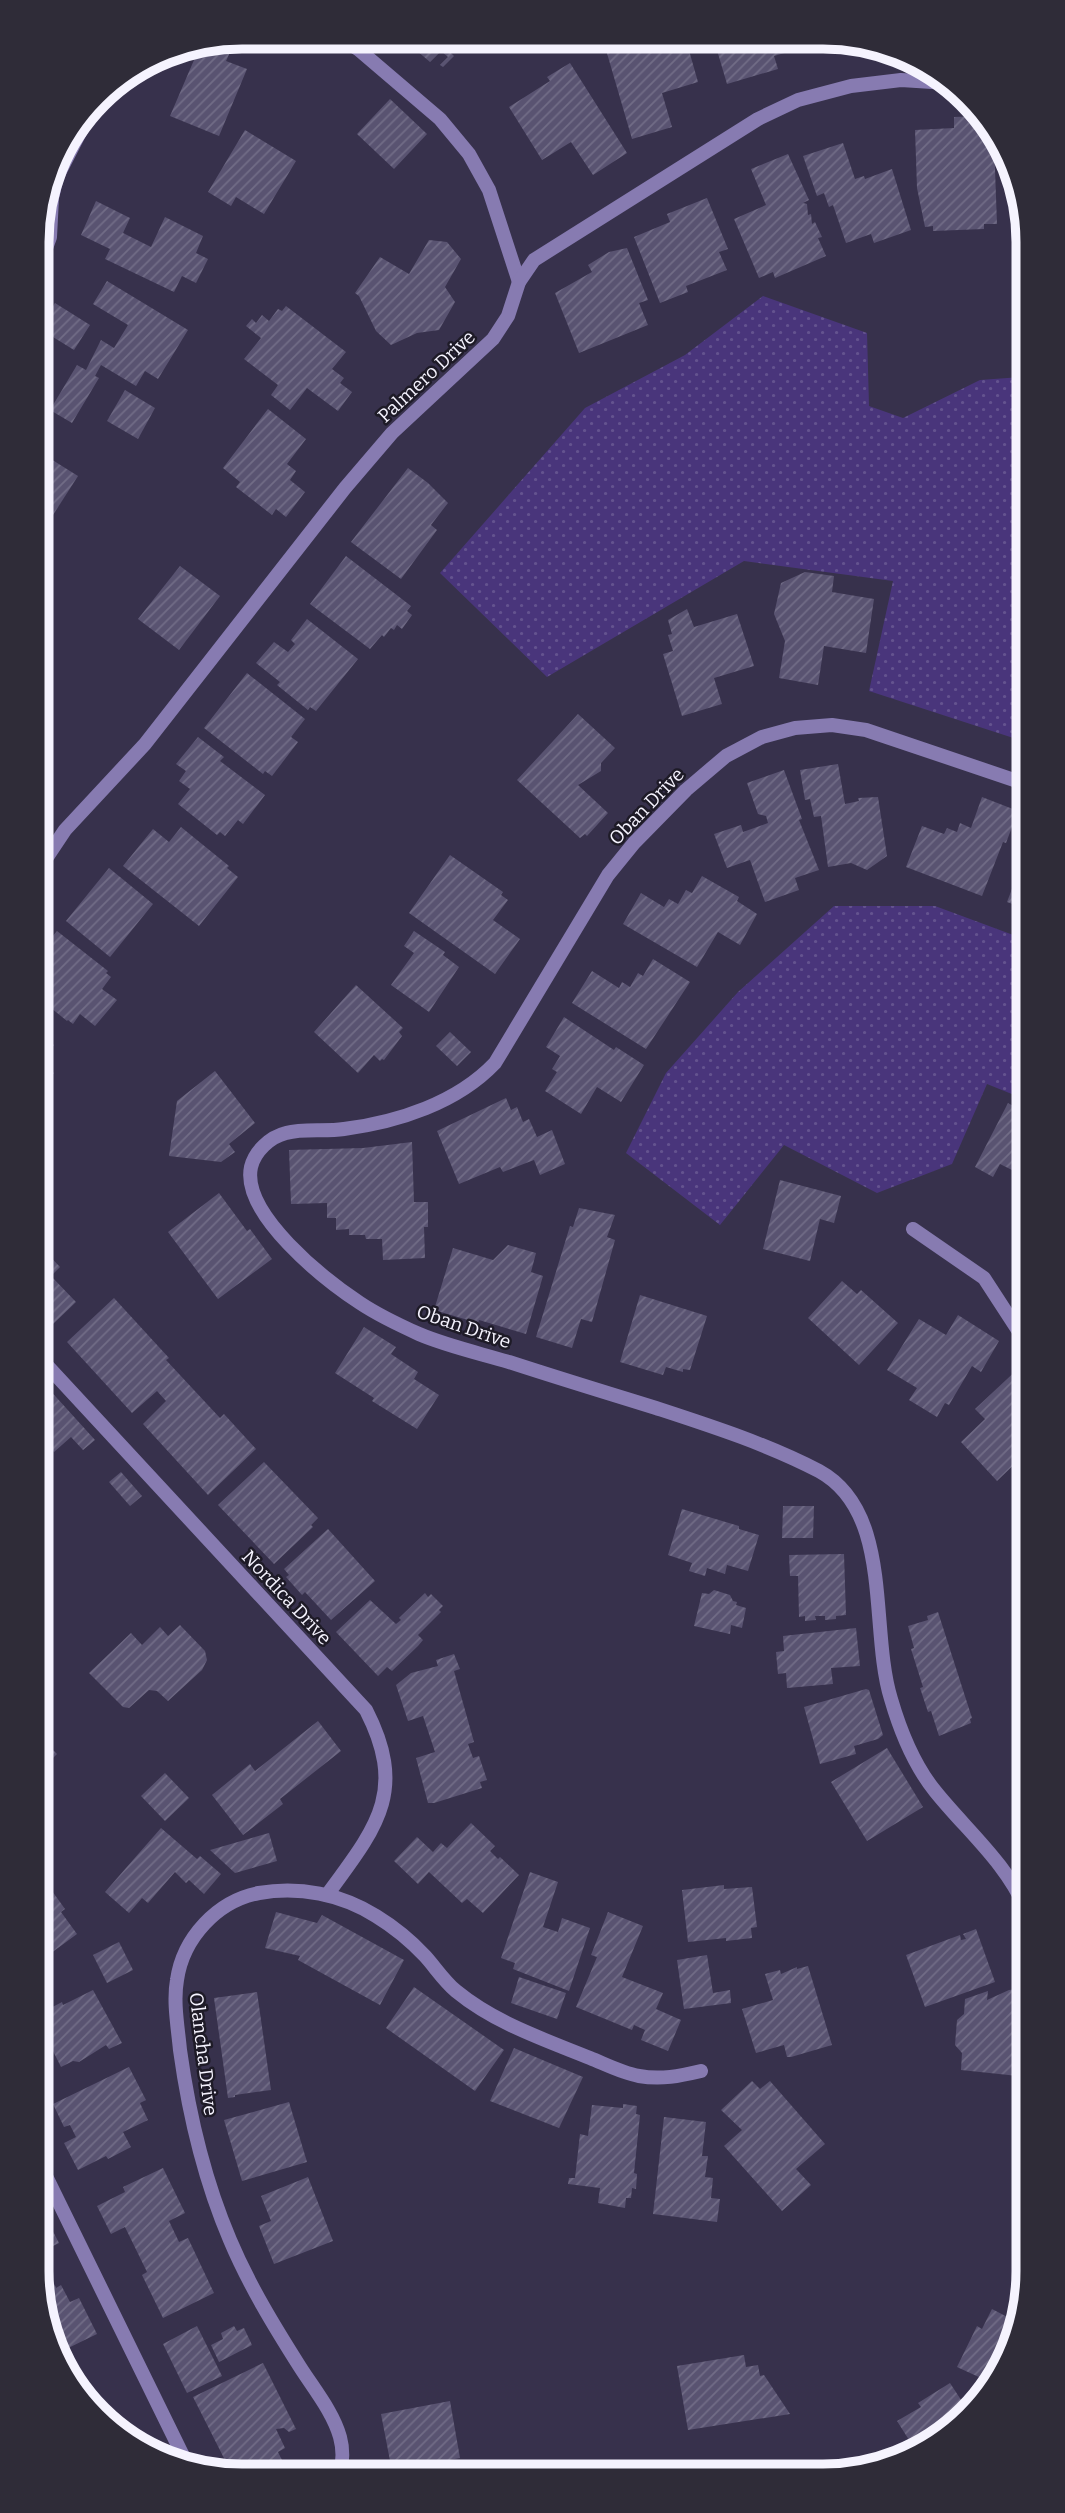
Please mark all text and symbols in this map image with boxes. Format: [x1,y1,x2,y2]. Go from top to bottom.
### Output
street label: Palmero Drive [373,325,480,427]
street label: Oban Drive [604,763,689,850]
street label: Oban Drive [414,1300,514,1353]
street label: Nordica Drive [237,1545,336,1649]
street label: Olancha Drive [185,1991,222,2117]

